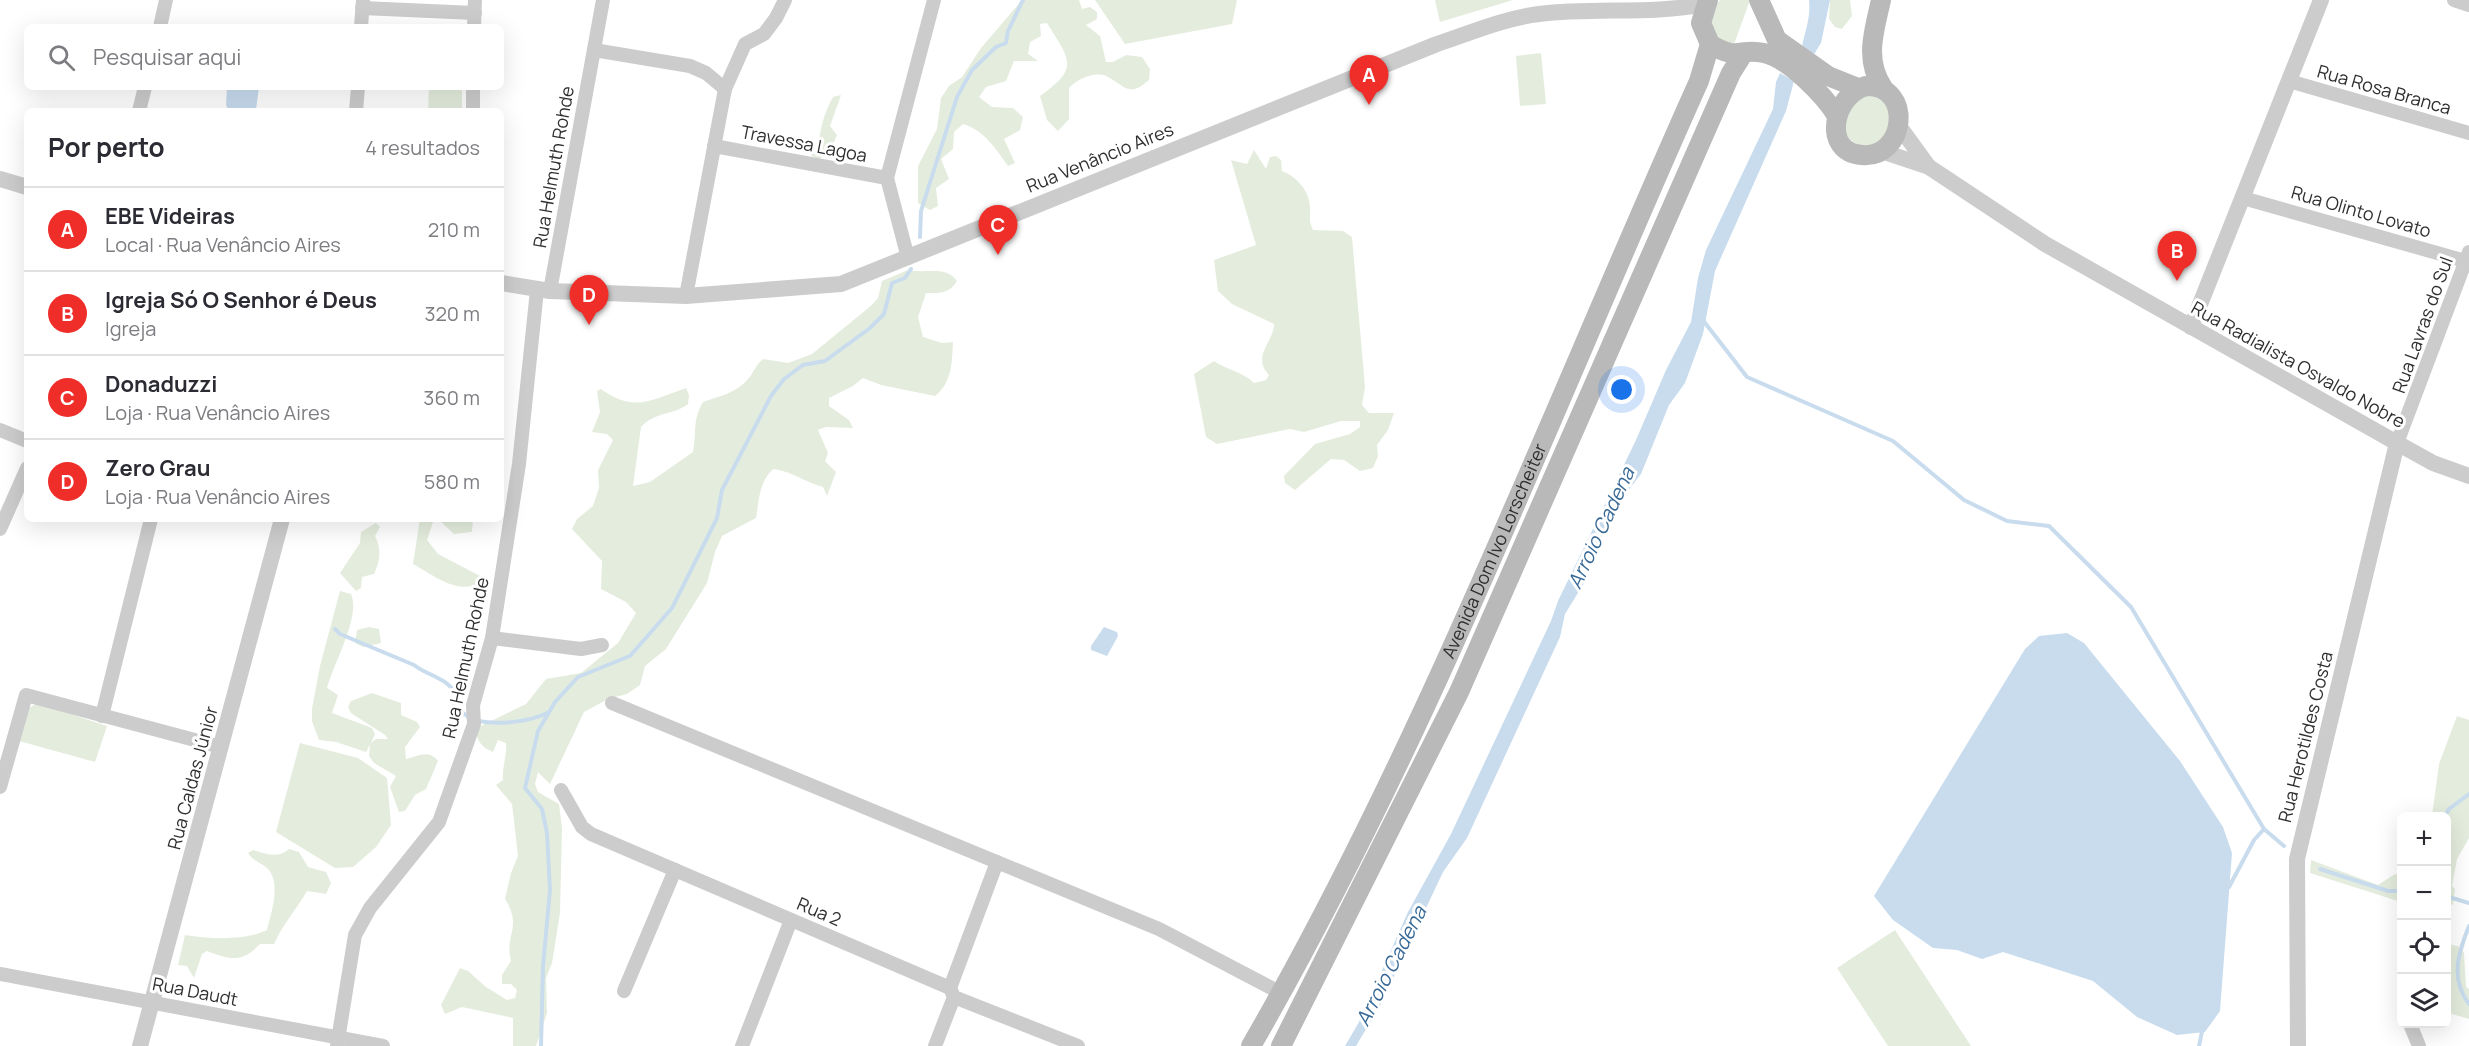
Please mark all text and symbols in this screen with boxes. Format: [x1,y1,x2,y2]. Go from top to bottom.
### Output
search box [24,24,504,90]
icon: search [45,41,78,74]
text: Pesquisar aqui [93,42,241,72]
pin: A [1350,56,1388,105]
street label: Rua Rosa Branca [2314,58,2454,120]
street label: Rua Helmuth Rohde [527,84,579,250]
street label: Rua Venâncio Aires [1022,117,1177,198]
street label: Travessa Lagoa [739,119,869,167]
text: Por perto [48,129,165,165]
text: 4 resultados [365,134,480,161]
street label: Rua Olinto Lovato [2289,180,2434,242]
text: EBE Videiras [105,201,235,231]
pin: C [978,206,1018,255]
text: A [61,216,74,243]
text: 210 m [428,216,480,243]
text: Local · Rua Venâncio Aires [105,231,341,258]
pin: B [2158,232,2196,281]
street label: Rua Lavras do Sul [2386,253,2458,396]
pin: D [570,276,608,325]
text: Igreja Só O Senhor é Deus [105,285,377,315]
street label: Rua Radialista Osvaldo Nobre [2187,295,2410,433]
text: B [61,300,74,327]
text: 320 m [424,300,480,327]
text: Igreja [105,315,156,342]
text: Donaduzzi [105,369,217,399]
your location [1607,375,1636,404]
text: C [60,384,75,411]
text: 360 m [423,384,480,411]
text: Loja · Rua Venâncio Aires [105,399,330,426]
street label: Avenida Dom Ivo Lorscheiter [1436,439,1552,662]
text: Zero Grau [105,453,210,483]
water label: Arroio Cadena [1561,462,1641,593]
text: D [60,468,75,495]
text: 580 m [424,468,480,495]
text: Loja · Rua Venâncio Aires [105,483,330,510]
street label: Rua Helmuth Rohde [436,575,494,741]
street label: Rua Herotildes Costa [2272,649,2338,825]
street label: Rua Caldas Júnior [161,703,223,852]
map controls [2397,812,2451,1028]
button: + [2397,812,2451,866]
button: − [2397,866,2451,920]
street label: Rua 2 [794,891,845,931]
water label: Arroio Cadena [1349,901,1433,1030]
button: locate [2397,920,2451,974]
street label: Rua Daudt [151,971,240,1011]
button: layers [2397,974,2451,1028]

